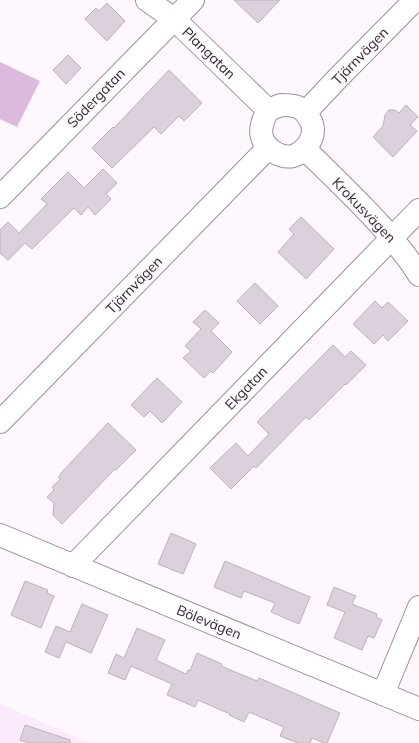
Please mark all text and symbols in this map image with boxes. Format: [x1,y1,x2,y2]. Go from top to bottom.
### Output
street label: Plangatan [179,23,239,83]
street label: Tjärnvägen [328,23,392,89]
street label: Södergatan [63,64,129,132]
street label: Krokusvägen [328,174,400,246]
street label: Tjärnvägen [102,252,166,318]
street label: Ekgatan [221,362,271,414]
street label: Bölevägen [174,601,244,643]

